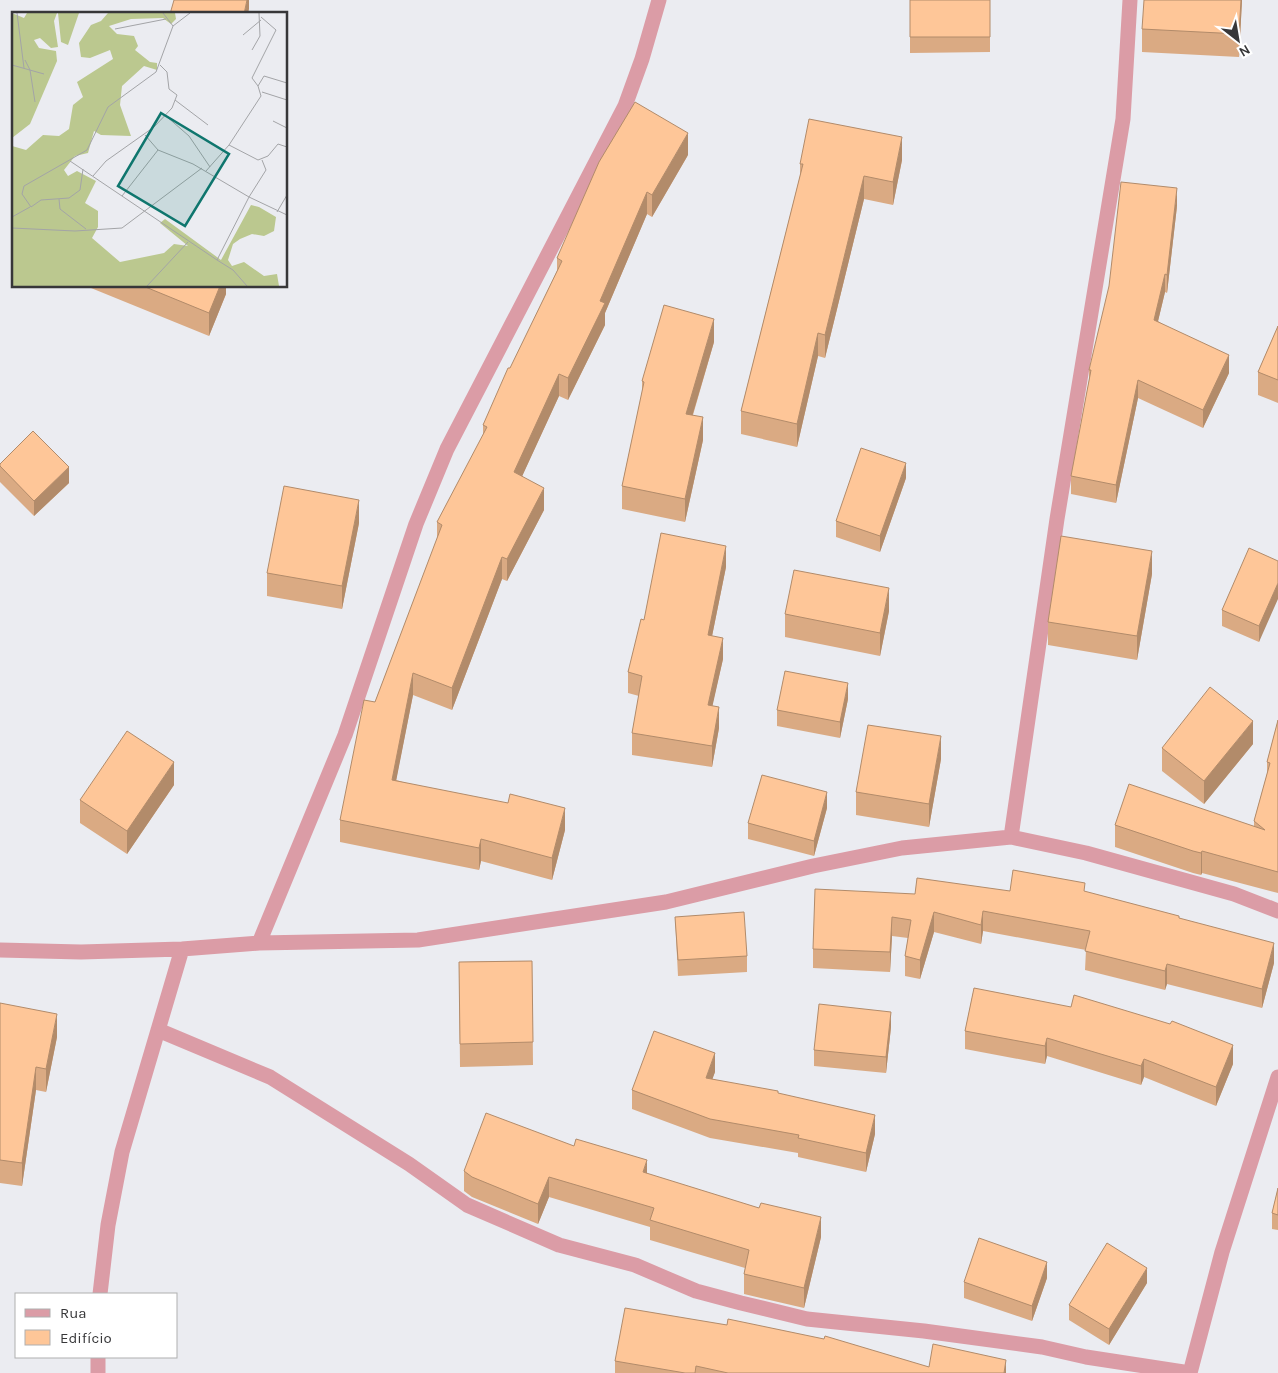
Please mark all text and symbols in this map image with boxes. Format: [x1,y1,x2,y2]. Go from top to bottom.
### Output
inset map [12,12,288,288]
north arrow [1213,15,1263,65]
text: N [1236,41,1253,61]
legend [15,1293,178,1358]
text: Rua [60,1304,87,1322]
text: Edifício [60,1329,112,1347]

